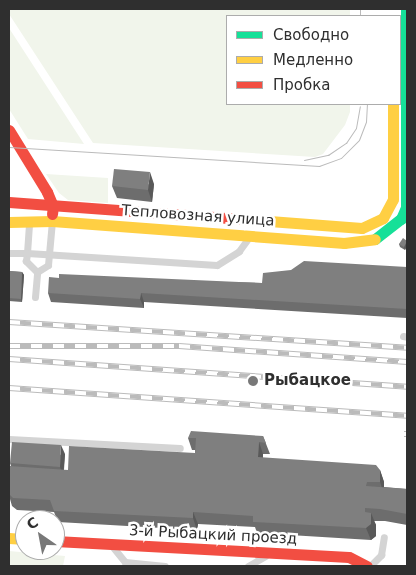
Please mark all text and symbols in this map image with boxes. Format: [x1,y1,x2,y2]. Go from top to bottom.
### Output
legend [226,15,401,105]
text: Свободно [273,26,349,44]
text: Медленно [273,51,353,69]
text: Пробка [273,76,330,94]
street label: Тепловозная улица [121,202,275,230]
place label: Рыбацкое [264,372,351,390]
marker: Рыбацкое [246,374,260,388]
north arrow [15,510,65,560]
text: С [24,514,41,533]
street label: 3-й Рыбацкий проезд [128,522,298,548]

